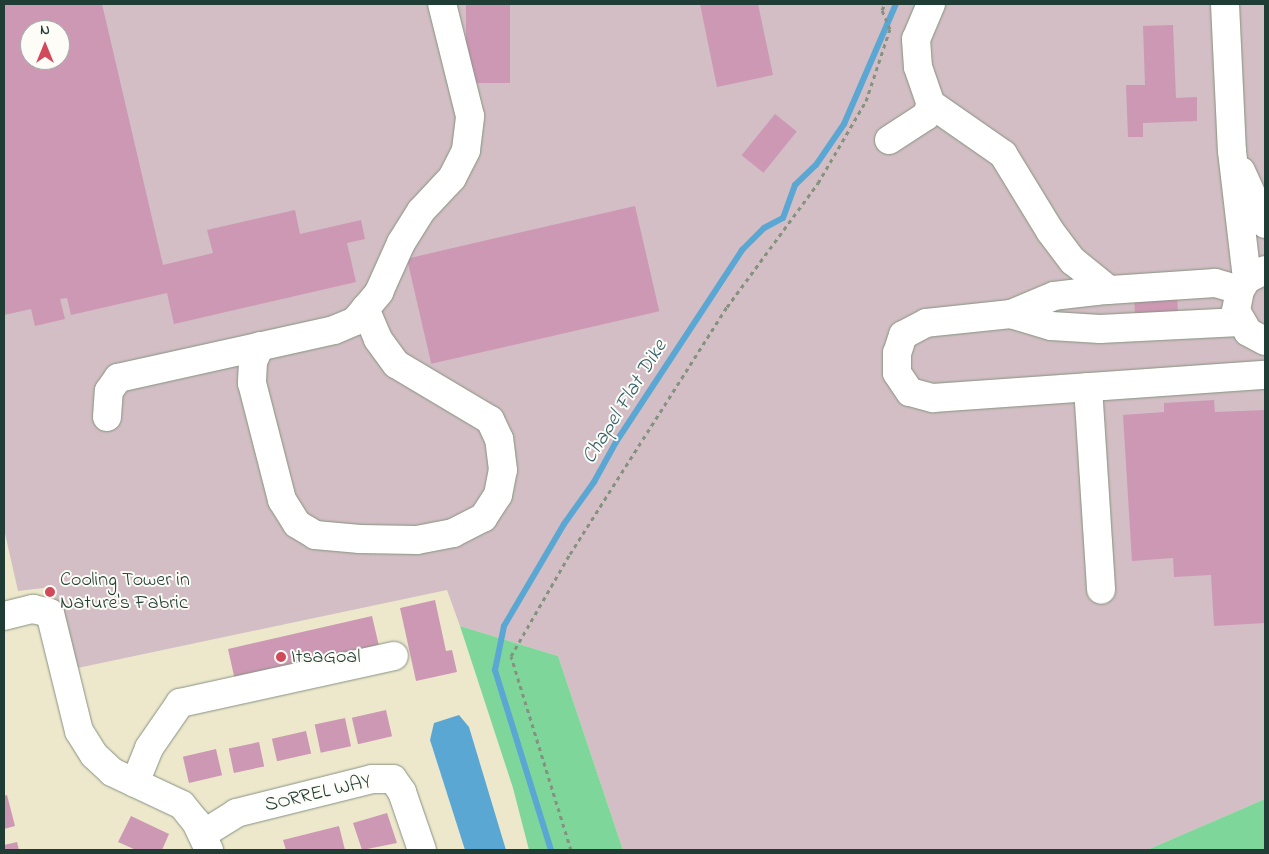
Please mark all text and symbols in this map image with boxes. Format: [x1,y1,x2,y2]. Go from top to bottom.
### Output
north arrow [20,20,70,70]
text: N [40,20,50,41]
water label: Chapel Flat Dike [577,336,673,468]
place label: Cooling Tower in Nature's Fabric [60,568,190,615]
marker: Cooling Tower in Nature's Fabric [44,586,56,598]
place label: ItsaGoal [291,645,360,669]
marker: ItsaGoal [275,651,287,663]
street label: SORREL WAY [262,770,374,818]

